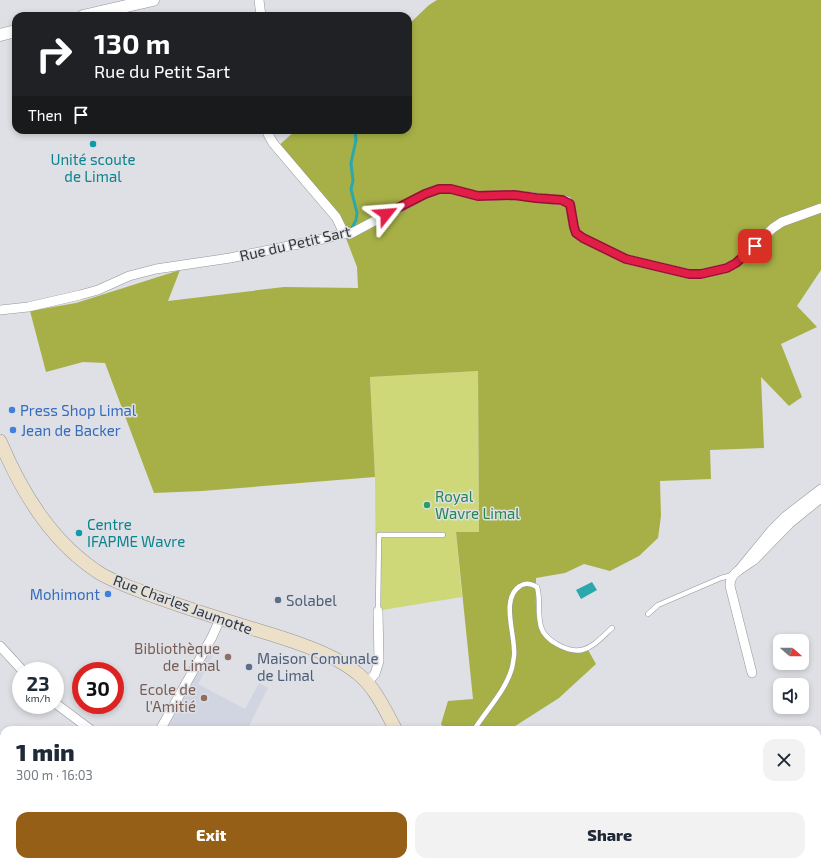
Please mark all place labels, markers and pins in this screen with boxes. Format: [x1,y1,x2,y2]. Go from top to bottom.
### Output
marker: Unité scoute de Limal [88,139,98,149]
place label: Unité scoute de Limal [50,150,136,185]
pin [738,229,772,263]
place label: Press Shop Limal [20,401,137,419]
marker: Press Shop Limal [7,405,17,415]
place label: Jean de Backer [21,421,121,439]
marker: Jean de Backer [8,425,18,435]
place label: Royal Wavre Limal [435,487,520,522]
marker: Royal Wavre Limal [422,500,432,510]
place label: Centre IFAPME Wavre [87,515,185,550]
marker: Centre IFAPME Wavre [74,528,84,538]
place label: Mohimont [30,585,100,603]
marker: Mohimont [103,589,113,599]
place label: Solabel [286,591,337,609]
marker: Solabel [273,595,283,605]
place label: Bibliothèque de Limal [134,639,221,674]
place label: Maison Comunale de Limal [257,649,379,684]
marker: Bibliothèque de Limal [223,652,233,662]
marker: Maison Comunale de Limal [244,662,254,672]
place label: Ecole de l'Amitié [139,680,196,715]
marker: Ecole de l'Amitié [199,693,209,703]

